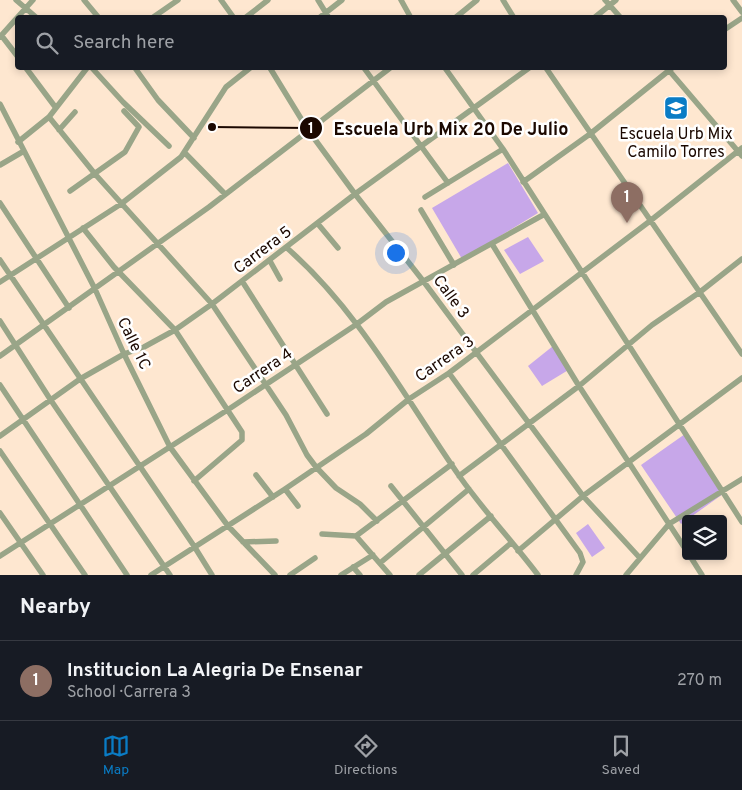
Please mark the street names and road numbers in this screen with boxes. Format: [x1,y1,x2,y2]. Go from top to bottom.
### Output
street label: Carrera 5 [230,222,296,279]
street label: Calle 3 [428,271,473,323]
street label: Calle 1C [112,314,154,373]
street label: Carrera 3 [412,332,479,387]
street label: Carrera 4 [229,344,297,399]

